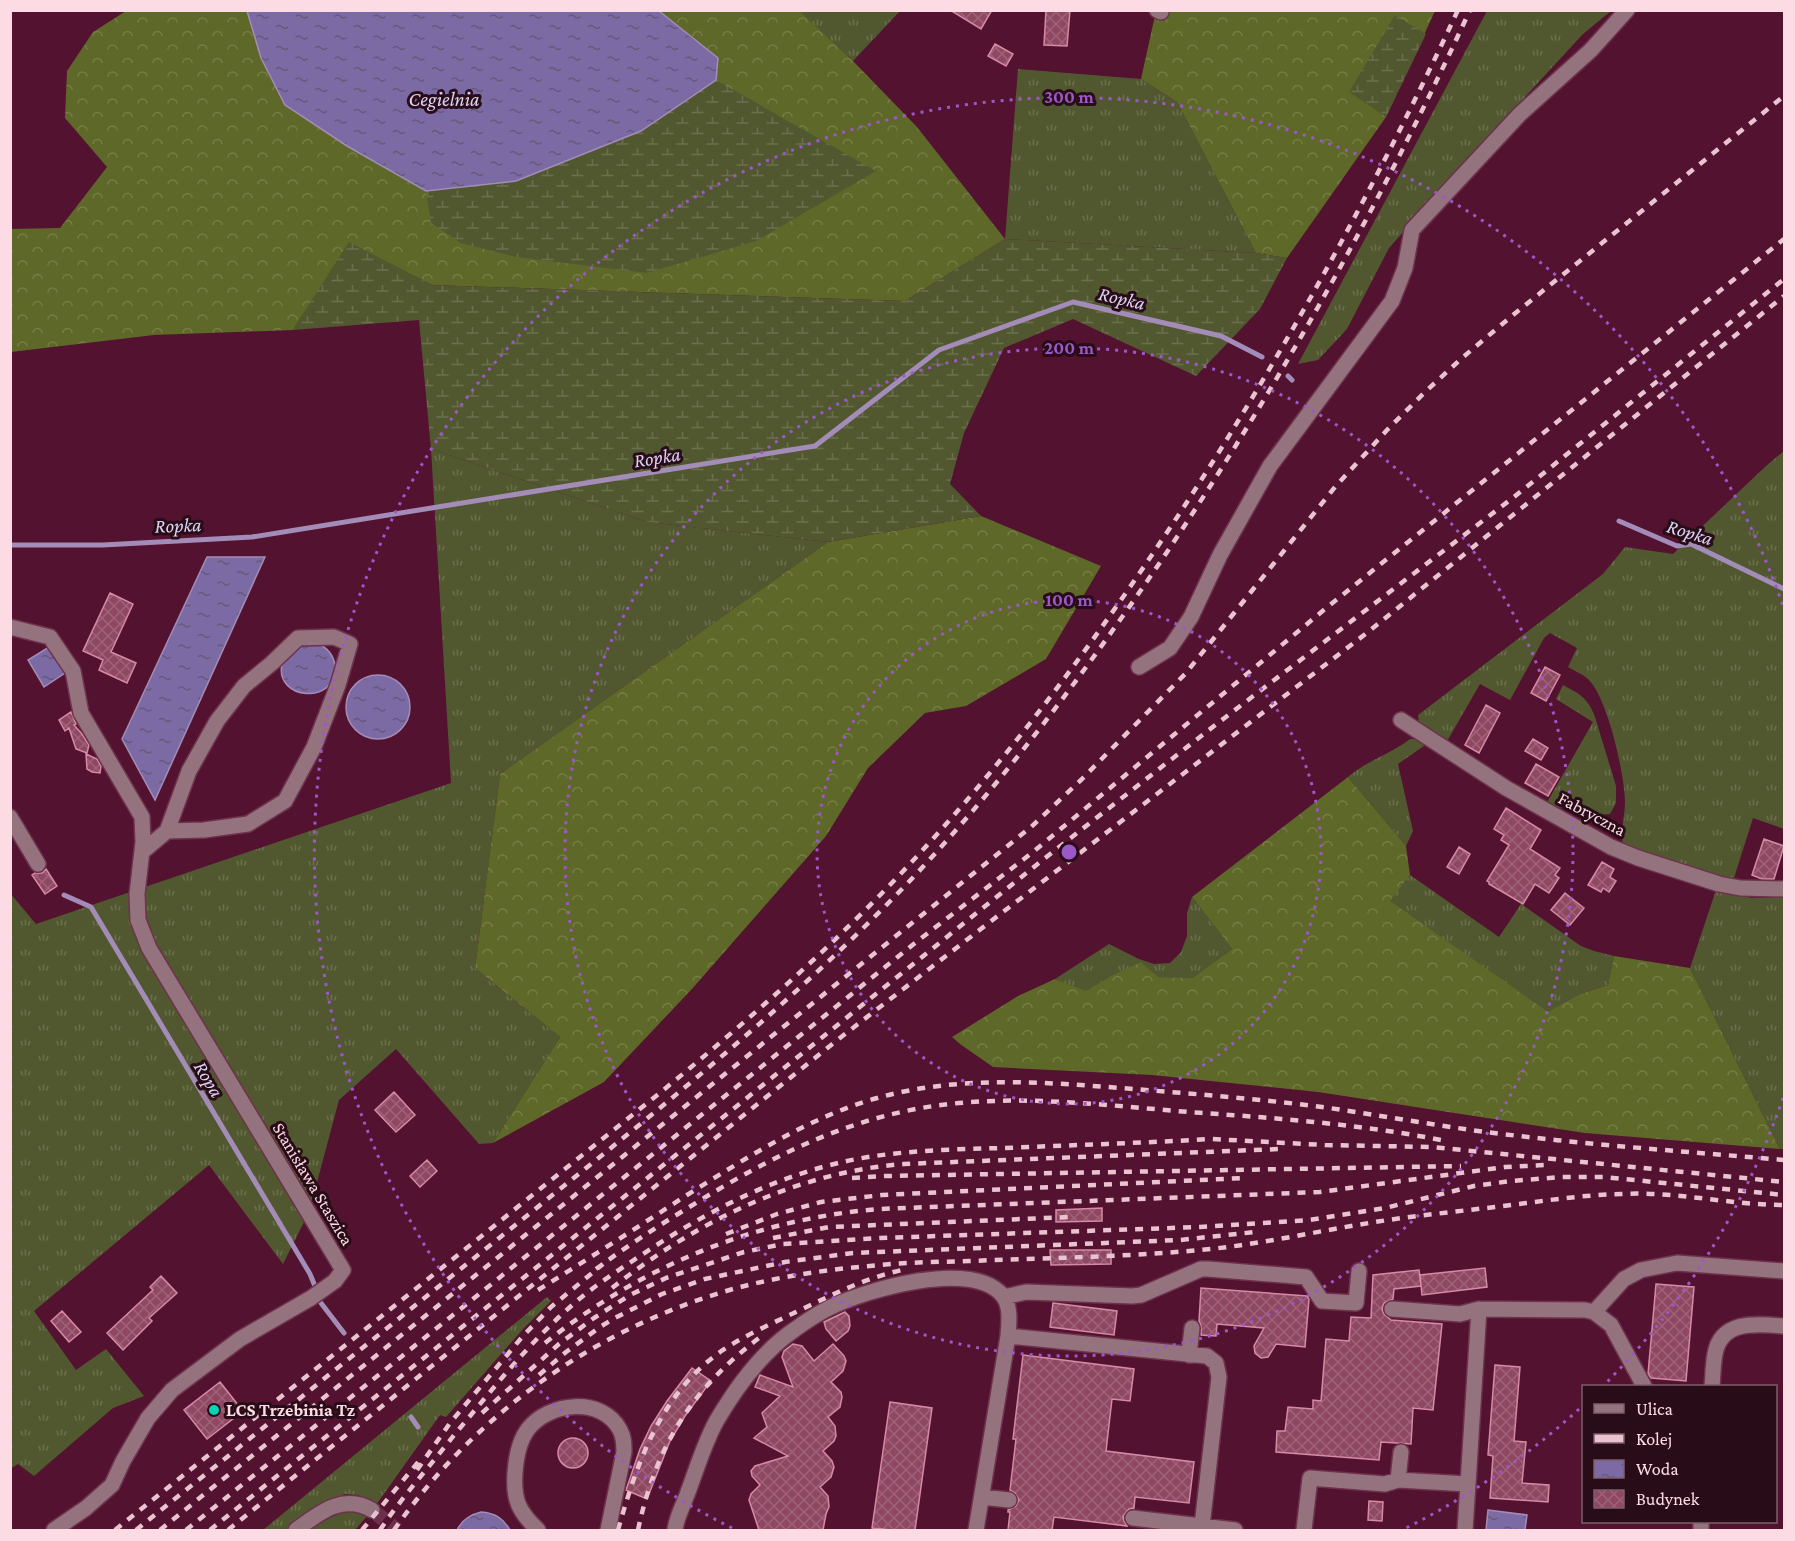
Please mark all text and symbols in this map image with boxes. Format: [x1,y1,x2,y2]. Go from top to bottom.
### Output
text: 300 m [1044,87,1094,107]
water label: Cegielnia [409,88,480,111]
water label: Ropka [1096,282,1147,315]
text: 200 m [1044,338,1095,358]
water label: Ropka [632,442,682,473]
water label: Ropka [154,513,202,538]
water label: Ropka [1664,515,1716,550]
text: 100 m [1045,590,1093,610]
street label: Fabryczna [1555,788,1629,840]
centre of rings [1059,842,1079,862]
water label: Ropa [189,1057,228,1102]
street label: Stanisława Staszica [268,1119,358,1249]
legend [1582,1385,1777,1523]
text: Ulica [1636,1399,1673,1419]
place label: LCS Trzebinia Tz [226,1400,355,1420]
marker: LCS Trzebinia Tz [207,1403,221,1417]
text: Kolej [1636,1429,1672,1450]
text: Woda [1636,1459,1679,1479]
text: Budynek [1636,1489,1700,1509]

